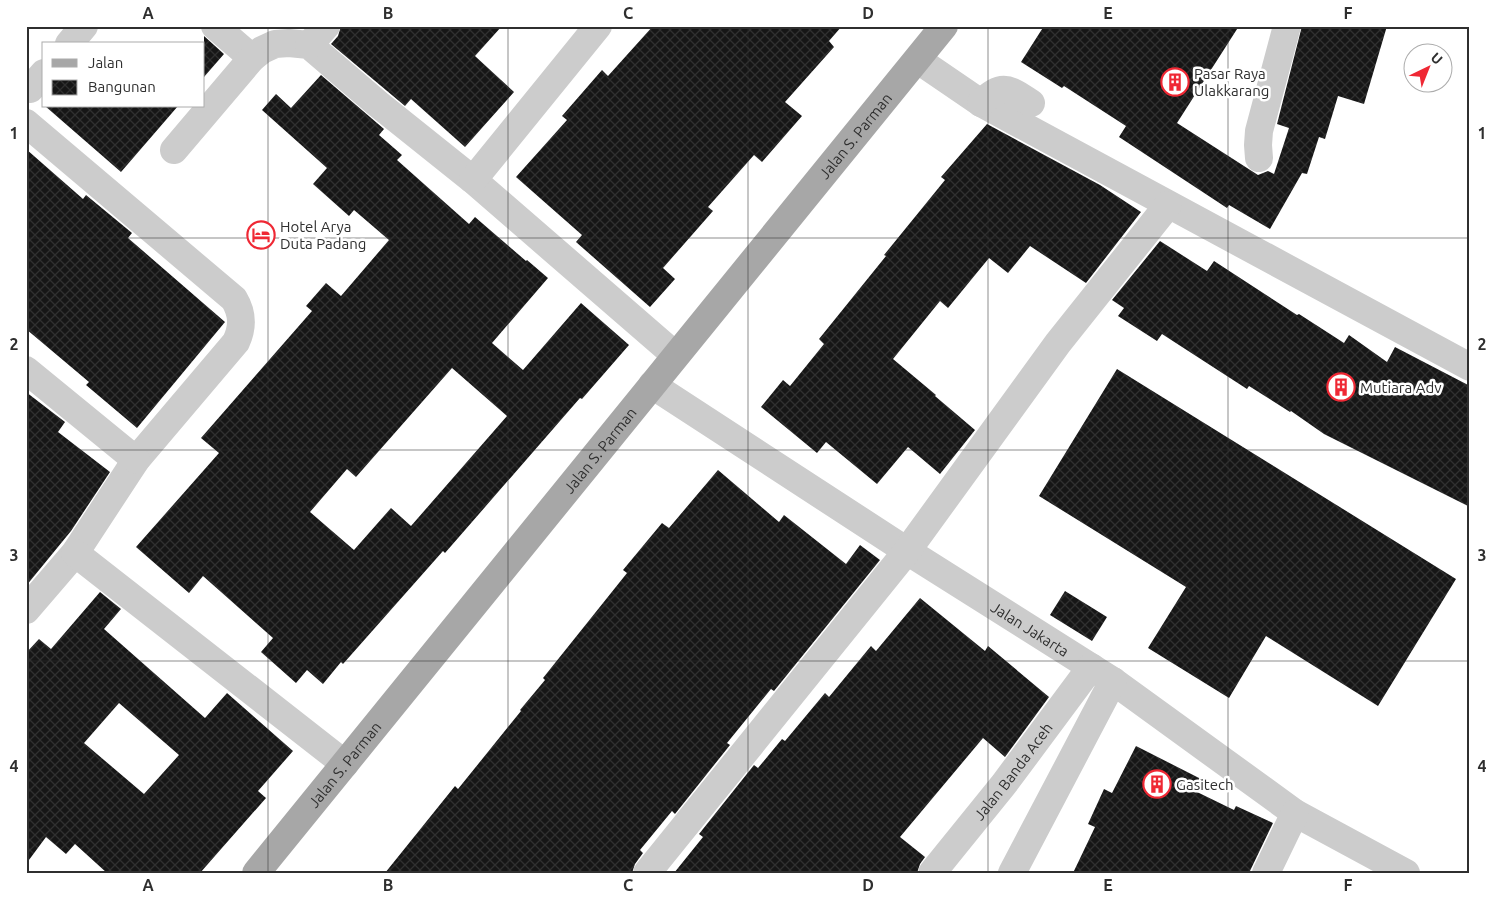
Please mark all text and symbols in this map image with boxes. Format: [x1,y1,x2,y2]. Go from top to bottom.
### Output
text: A [142,4,154,22]
text: B [383,4,393,22]
text: C [623,4,633,22]
text: D [862,4,874,22]
text: E [1103,4,1113,22]
text: F [1344,4,1353,22]
legend [42,42,205,108]
north arrow [1404,42,1454,92]
text: U [1428,49,1446,68]
text: Jalan [88,54,123,71]
place label: Pasar Raya Ulakkarang [1194,65,1269,99]
building icon: Pasar Raya Ulakkarang [1160,67,1190,97]
text: Bangunan [88,78,156,95]
street label: Jalan S. Parman [815,89,895,182]
text: 1 [9,124,19,142]
text: 1 [1477,124,1487,142]
place label: Hotel Arya Duta Padang [280,218,366,252]
hotel icon: Hotel Arya Duta Padang [246,220,276,250]
text: 2 [9,335,19,353]
text: 2 [1477,335,1487,353]
building icon: Mutiara Adv [1326,372,1356,402]
place label: Mutiara Adv [1360,379,1442,396]
street label: Jalan S. Parman [560,404,639,496]
text: 3 [9,546,19,564]
text: 3 [1477,546,1487,564]
street label: Jalan Jakarta [988,598,1072,660]
street label: Jalan S. Parman [304,718,384,811]
street label: Jalan Banda Aceh [970,719,1055,823]
text: 4 [9,757,19,775]
text: 4 [1477,757,1487,775]
building icon: Gasitech [1142,769,1172,799]
place label: Gasitech [1176,776,1234,793]
text: A [142,876,154,894]
text: B [383,876,393,894]
text: C [623,876,633,894]
text: D [862,876,874,894]
text: E [1103,876,1113,894]
text: F [1344,876,1353,894]

